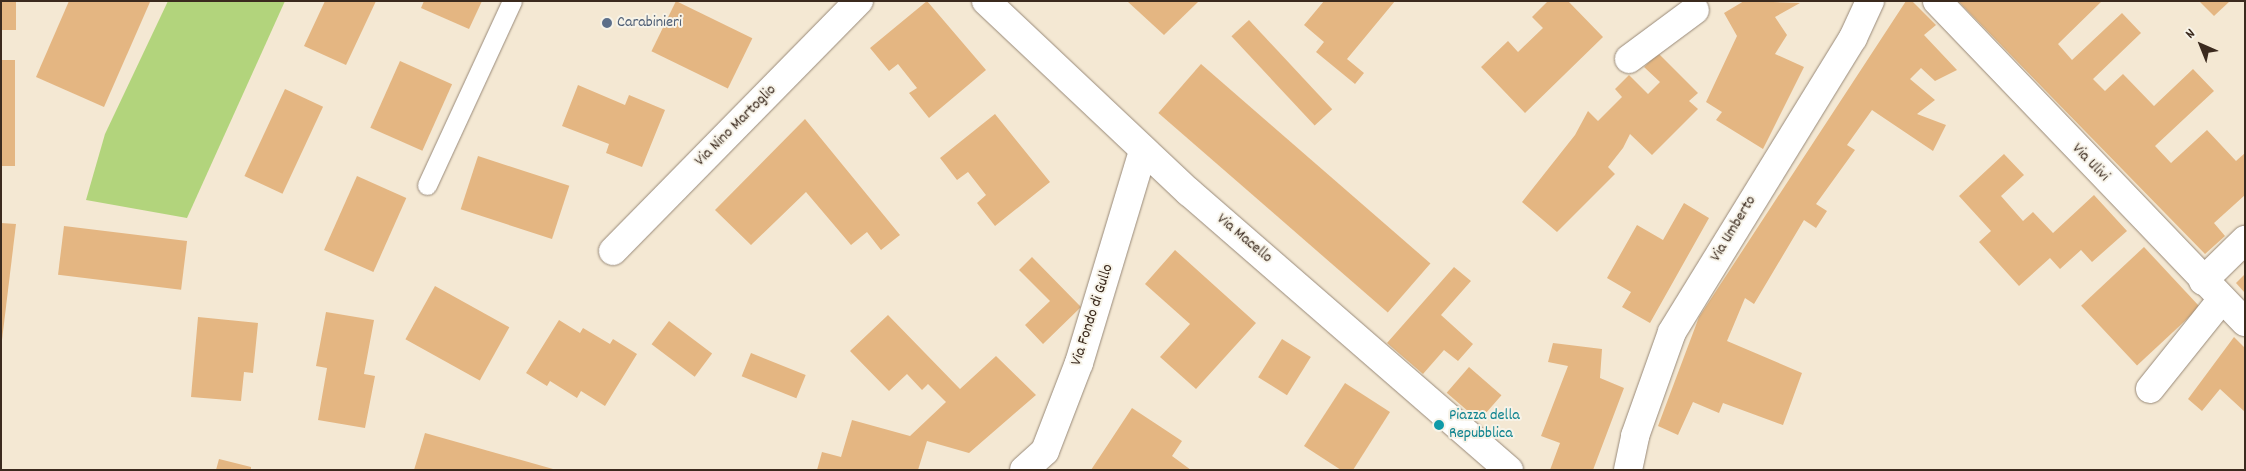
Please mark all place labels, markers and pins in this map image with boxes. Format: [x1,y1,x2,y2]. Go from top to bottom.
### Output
place label: Carabinieri [617,13,682,33]
marker: Carabinieri [601,17,613,29]
place label: Piazza della Repubblica [1449,406,1520,444]
marker: Piazza della Repubblica [1433,419,1445,431]

